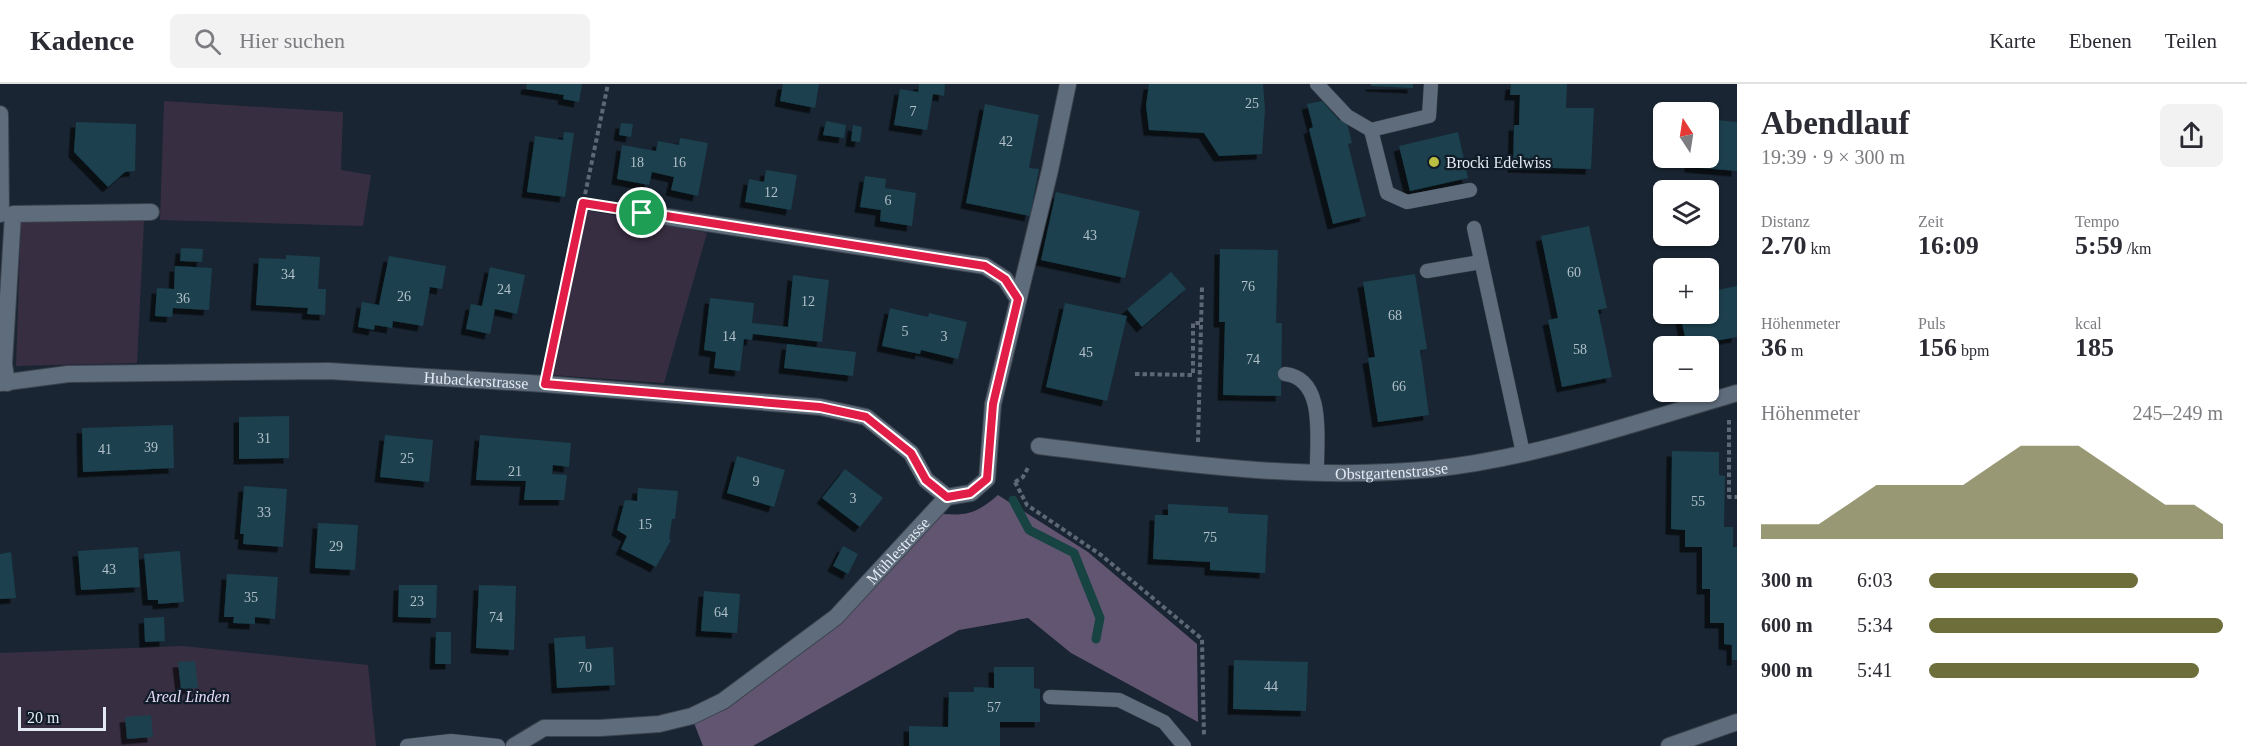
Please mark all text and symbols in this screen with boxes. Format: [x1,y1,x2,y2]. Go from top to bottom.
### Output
search box [170,14,590,68]
text: Kadence [30,25,134,56]
icon: search [191,25,224,58]
text: Hier suchen [239,28,345,53]
text: Karte [1989,29,2036,53]
text: Ebenen [2069,29,2132,53]
text: Teilen [2165,29,2217,53]
house number: 25 [1245,96,1259,111]
north arrow [1653,102,1719,168]
map controls [1653,102,1719,402]
house number: 7 [910,104,917,119]
button: share [2160,104,2223,167]
text: Abendlauf [1761,105,1910,141]
house number: 42 [999,134,1013,149]
text: 19:39 · 9 × 300 m [1761,146,1905,168]
place label: Brocki Edelwiss [1446,154,1551,171]
house number: 18 [630,155,644,170]
house number: 16 [672,155,686,170]
marker: Brocki Edelwiss [1427,155,1441,169]
button: layers [1653,180,1719,246]
house number: 12 [764,185,778,200]
pin [616,187,667,238]
house number: 6 [885,193,892,208]
icon: arrive [625,196,658,229]
text: Distanz [1761,213,1810,230]
text: Zeit [1918,213,1944,230]
text: Tempo [2075,213,2119,230]
house number: 43 [1083,228,1097,243]
text: 2.70 [1761,231,1807,260]
text: 16:09 [1918,231,1979,260]
text: 5:59 [2075,231,2123,260]
text: km [1807,240,1831,257]
text: /km [2123,240,2152,257]
button: + [1653,258,1719,324]
house number: 60 [1567,265,1581,280]
house number: 34 [281,267,295,282]
house number: 76 [1241,279,1255,294]
house number: 24 [497,282,511,297]
house number: 26 [397,289,411,304]
house number: 36 [176,291,190,306]
house number: 12 [801,294,815,309]
house number: 68 [1388,308,1402,323]
text: Höhenmeter [1761,315,1840,332]
text: Puls [1918,315,1946,332]
text: kcal [2075,315,2102,332]
house number: 5 [902,324,909,339]
house number: 14 [722,329,736,344]
house number: 3 [941,329,948,344]
text: 36 [1761,333,1787,362]
text: 156 [1918,333,1957,362]
text: 185 [2075,333,2114,362]
button: − [1653,336,1719,402]
house number: 58 [1573,342,1587,357]
text: m [1787,342,1803,359]
text: bpm [1957,342,1989,359]
house number: 45 [1079,345,1093,360]
house number: 74 [1246,352,1260,367]
street label: Hubackerstrasse [423,368,529,391]
house number: 66 [1392,379,1406,394]
text: Höhenmeter [1761,402,1860,424]
text: 245–249 m [2132,402,2223,424]
house number: 31 [257,431,271,446]
house number: 39 [144,440,158,455]
house number: 41 [98,442,112,457]
house number: 25 [400,451,414,466]
street label: Obstgartenstrasse [1335,459,1449,482]
house number: 21 [508,464,522,479]
house number: 9 [753,474,760,489]
house number: 3 [850,491,857,506]
house number: 55 [1691,494,1705,509]
house number: 33 [257,505,271,520]
street label: Mühlestrasse [863,514,933,587]
house number: 15 [638,517,652,532]
house number: 75 [1203,530,1217,545]
house number: 29 [329,539,343,554]
house number: 43 [102,562,116,577]
text: 300 m [1761,569,1813,591]
text: 6:03 [1857,569,1893,591]
house number: 35 [244,590,258,605]
house number: 23 [410,594,424,609]
house number: 64 [714,605,728,620]
house number: 74 [489,610,503,625]
text: 600 m [1761,614,1813,636]
text: 5:34 [1857,614,1893,636]
text: 900 m [1761,659,1813,681]
text: 5:41 [1857,659,1893,681]
house number: 70 [578,660,592,675]
house number: 44 [1264,679,1278,694]
park label: Areal Linden [145,688,230,705]
house number: 57 [987,700,1001,715]
scale bar [18,704,106,732]
text: 20 m [27,709,59,726]

